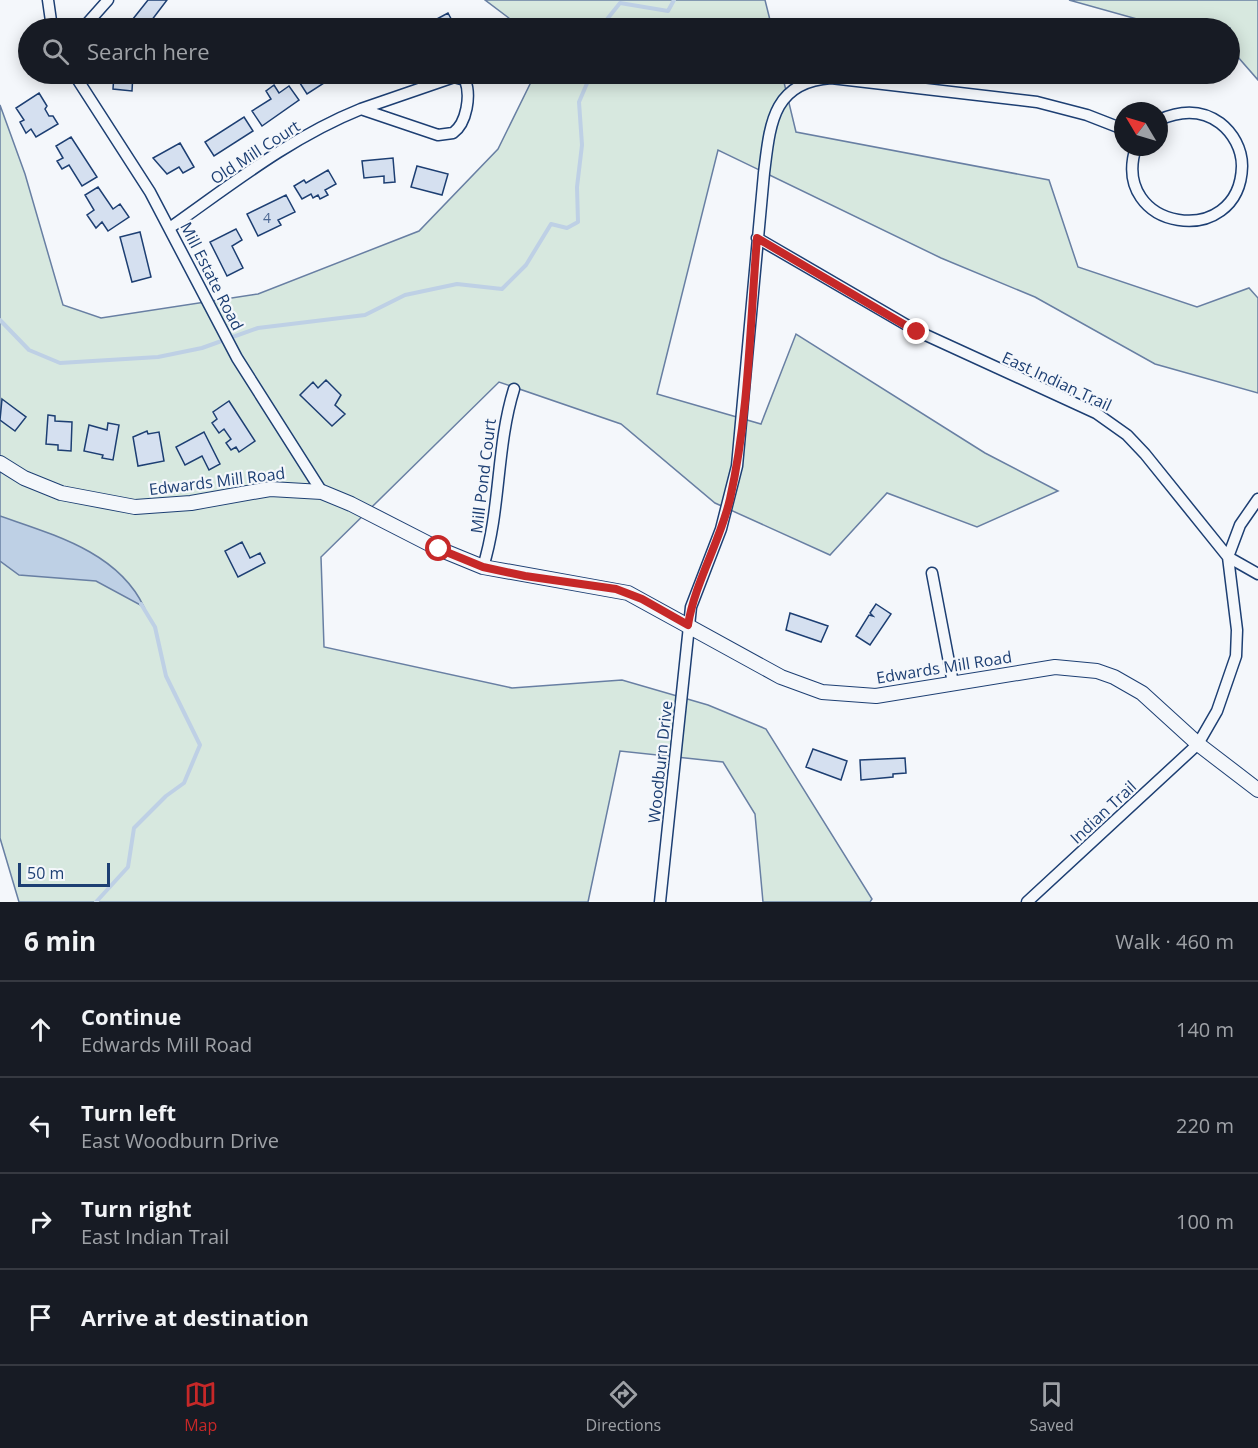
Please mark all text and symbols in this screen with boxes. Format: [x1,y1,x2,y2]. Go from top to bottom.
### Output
search box [18,18,1240,84]
icon: search [39,35,72,68]
text: Search here [87,36,210,66]
north arrow [1114,102,1168,156]
street label: Old Mill Court [206,115,304,189]
house number: 4 [263,208,271,227]
street label: Mill Estate Road [175,218,249,334]
route end [903,318,929,344]
street label: East Indian Trail [999,346,1115,416]
street label: Mill Pond Court [465,417,501,535]
street label: Edwards Mill Road [148,462,286,500]
route start [425,535,451,561]
street label: Edwards Mill Road [875,645,1013,689]
street label: Woodburn Drive [643,700,677,824]
street label: Indian Trail [1065,776,1141,848]
scale bar [18,860,110,888]
text: 50 m [27,862,64,884]
text: 6 min [24,923,96,959]
text: Walk · 460 m [1115,928,1234,955]
text: Continue [81,1001,181,1031]
icon: ahead [24,1013,57,1046]
text: 140 m [1176,1016,1234,1043]
text: Edwards Mill Road [81,1031,252,1058]
text: Turn left [81,1097,176,1127]
icon: left [24,1109,57,1142]
text: 220 m [1176,1112,1234,1139]
text: East Woodburn Drive [81,1127,279,1154]
text: Turn right [81,1193,192,1223]
icon: right [24,1205,57,1238]
text: 100 m [1176,1208,1234,1235]
text: East Indian Trail [81,1223,229,1250]
icon: arrive [24,1301,57,1334]
text: Arrive at destination [81,1302,309,1332]
tab: Map [184,1378,217,1436]
tab: Directions [586,1378,661,1436]
tab: Saved [1029,1378,1074,1436]

